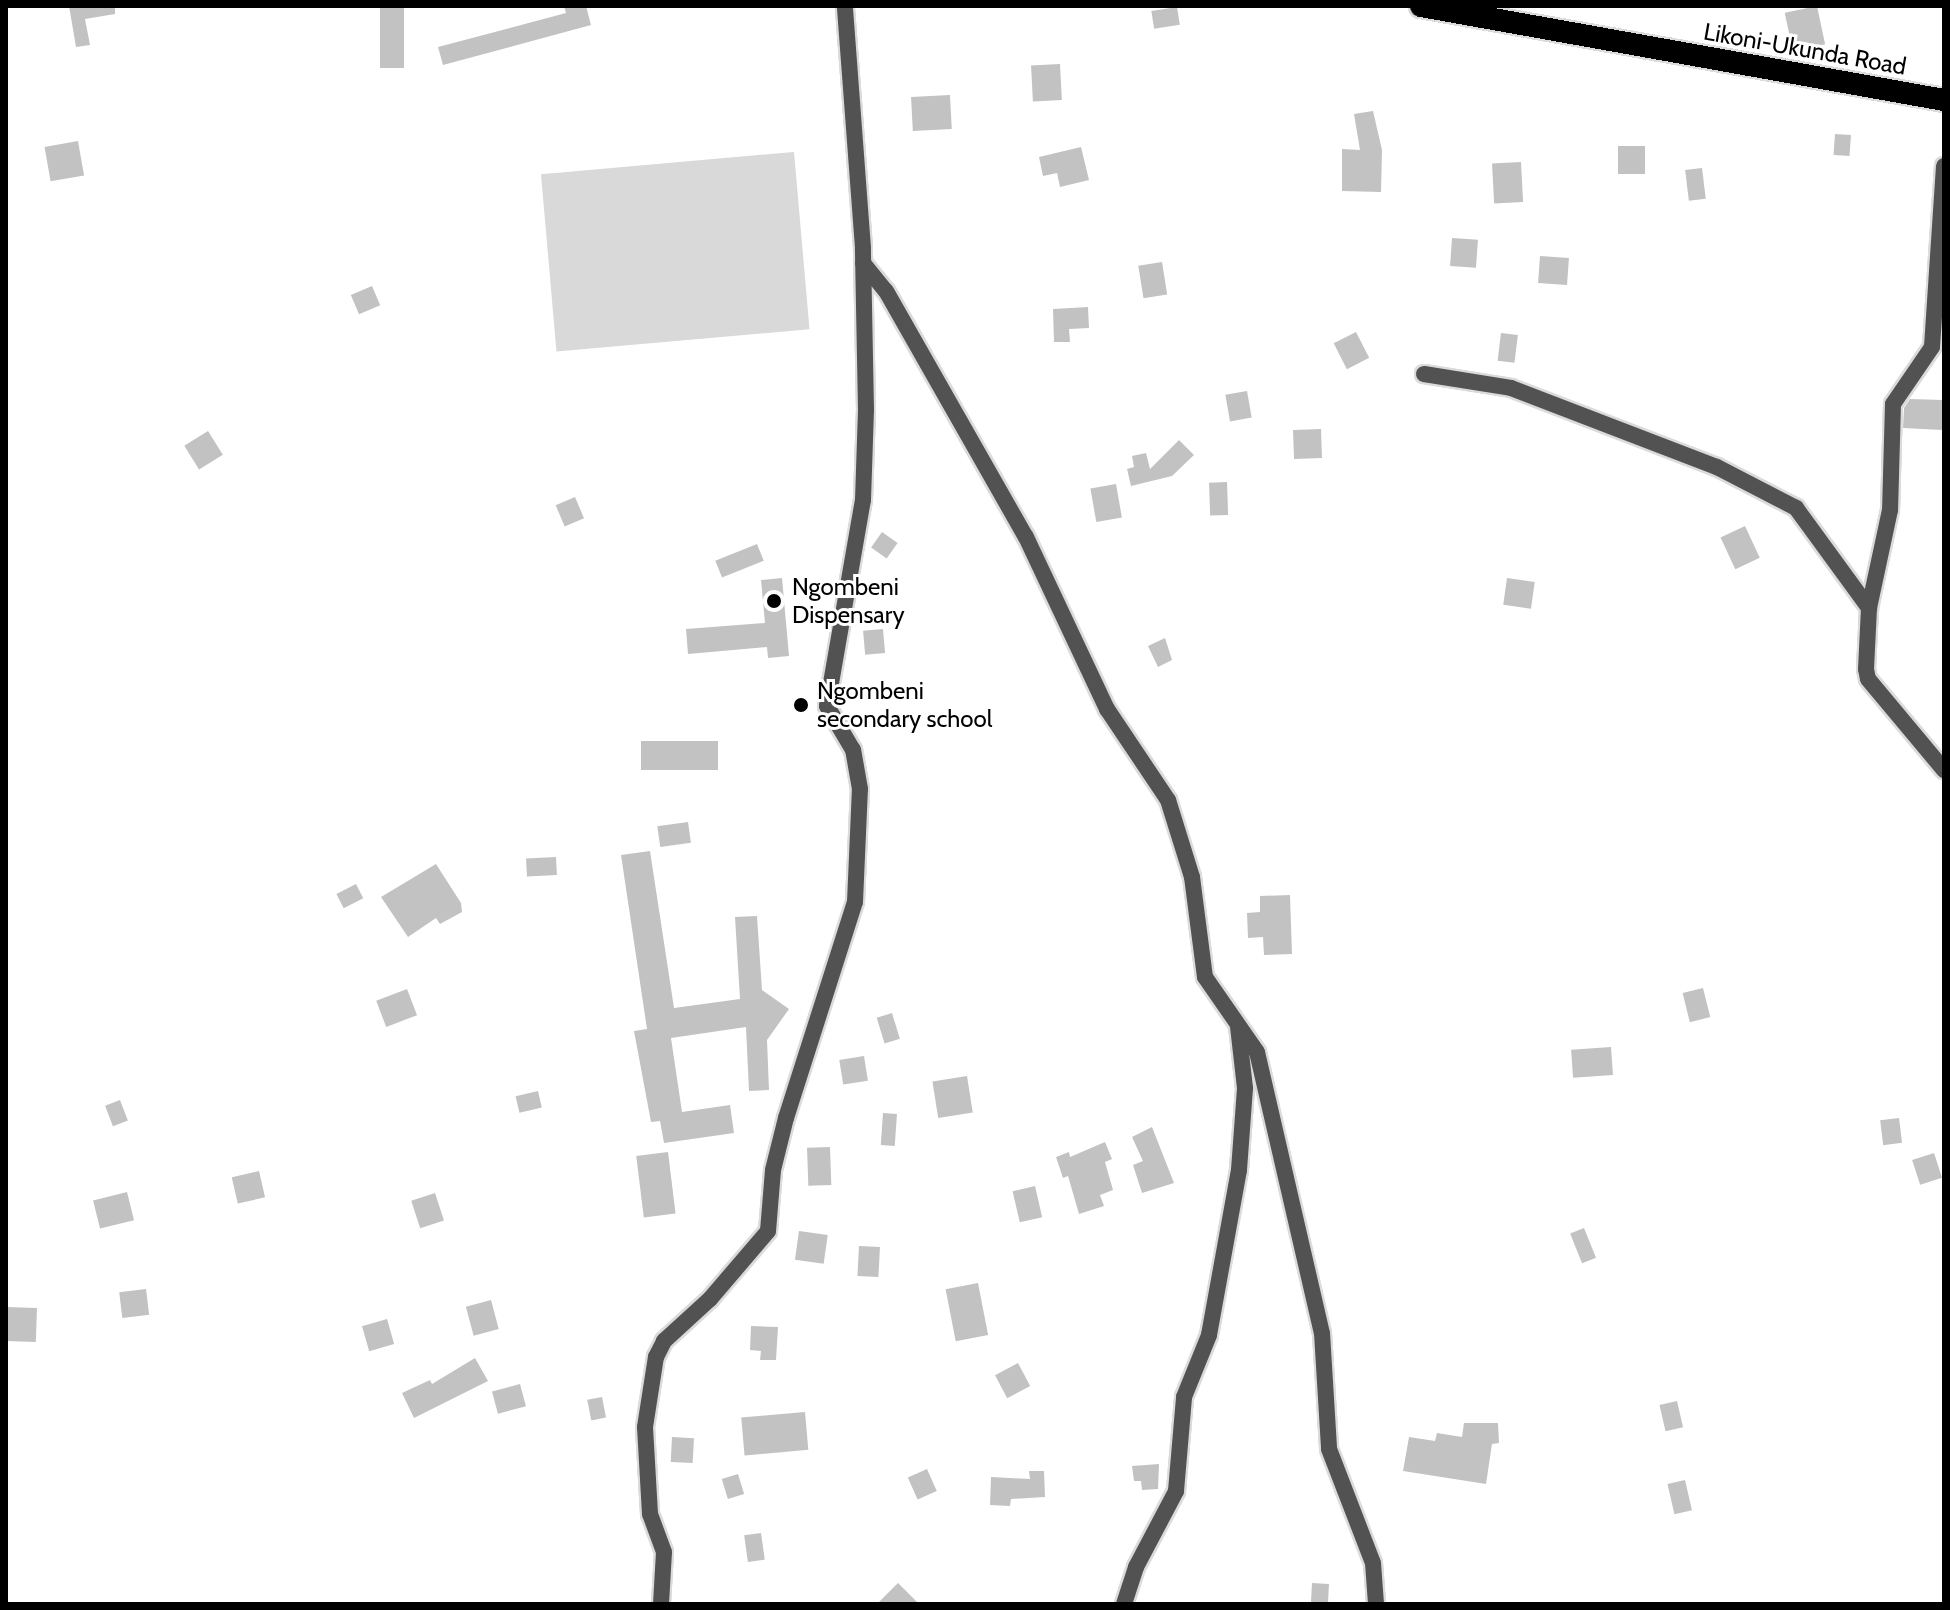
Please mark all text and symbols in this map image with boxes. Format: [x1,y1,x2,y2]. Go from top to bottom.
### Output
street label: Likoni-Ukunda Road [1701,17,1909,81]
place label: Ngombeni Dispensary [792,573,905,629]
marker: Ngombeni Dispensary [763,590,785,612]
place label: Ngombeni secondary school [817,677,992,733]
marker: Ngombeni secondary school [792,696,810,714]

